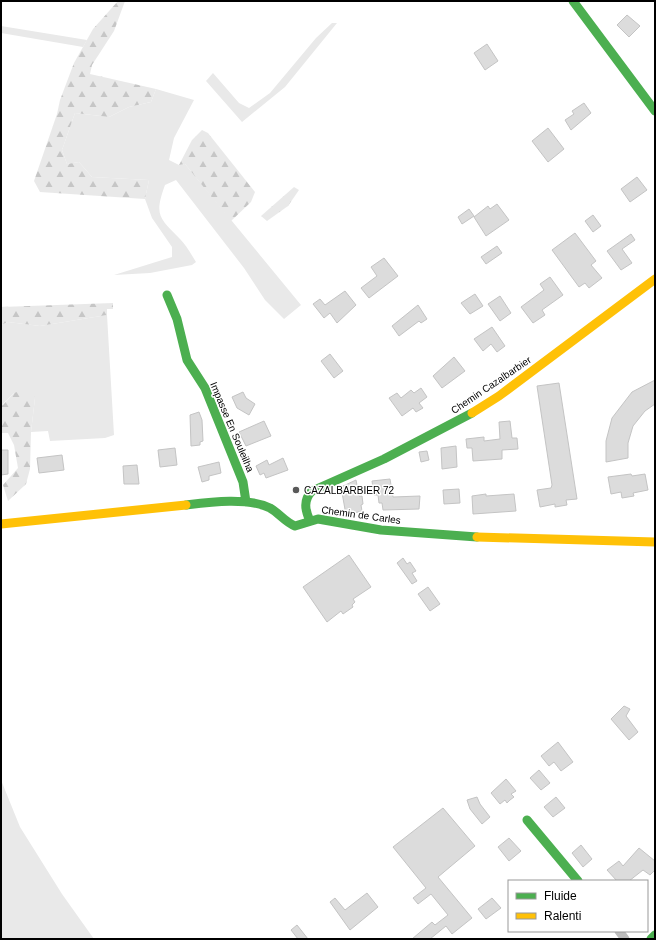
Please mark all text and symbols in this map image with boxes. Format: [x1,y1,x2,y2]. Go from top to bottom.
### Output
street label: Chemin Cazalbarbier [449,354,534,416]
street label: Impasse En Souleilha [208,380,256,474]
marker: CAZALBARBIER 72 [291,485,301,495]
place label: CAZALBARBIER 72 [304,485,394,496]
street label: Chemin de Carles [321,504,401,526]
legend [508,880,648,932]
text: Fluide [544,889,577,903]
text: Ralenti [544,909,581,923]

